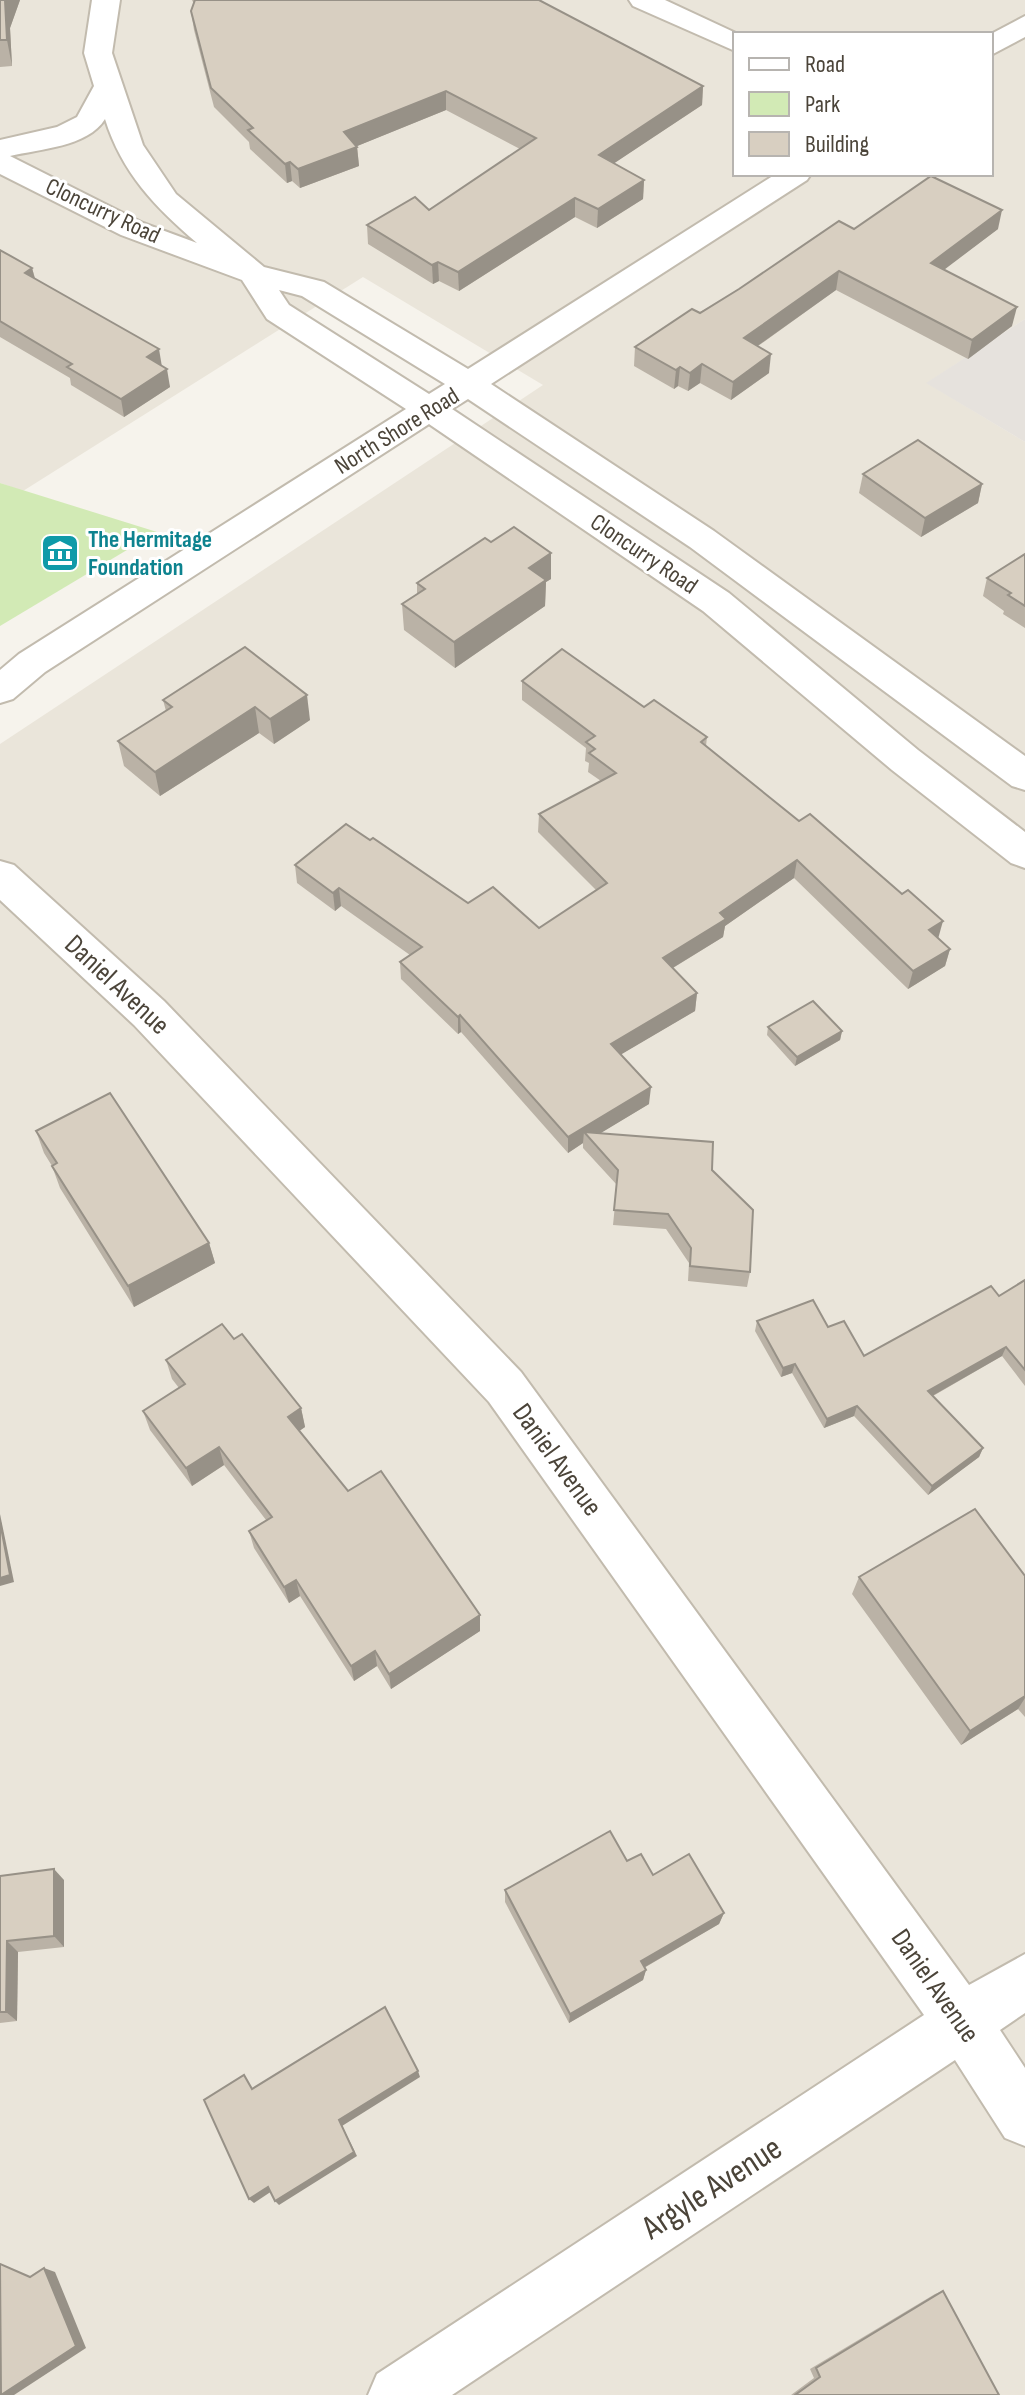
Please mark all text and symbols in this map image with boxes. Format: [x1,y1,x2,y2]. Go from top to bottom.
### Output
legend [733,32,993,176]
text: Road [805,50,845,79]
text: Park [805,90,840,119]
text: Building [805,130,869,159]
street label: Cloncurry Road [41,172,165,250]
street label: North Shore Road [329,381,465,481]
street label: Cloncurry Road [585,508,703,600]
place label: The Hermitage Foundation [88,525,212,582]
museum icon: The Hermitage Foundation [39,532,81,574]
street label: Daniel Avenue [58,928,176,1042]
street label: Daniel Avenue [505,1397,609,1523]
street label: Daniel Avenue [884,1923,986,2049]
street label: Argyle Avenue [633,2128,790,2249]

